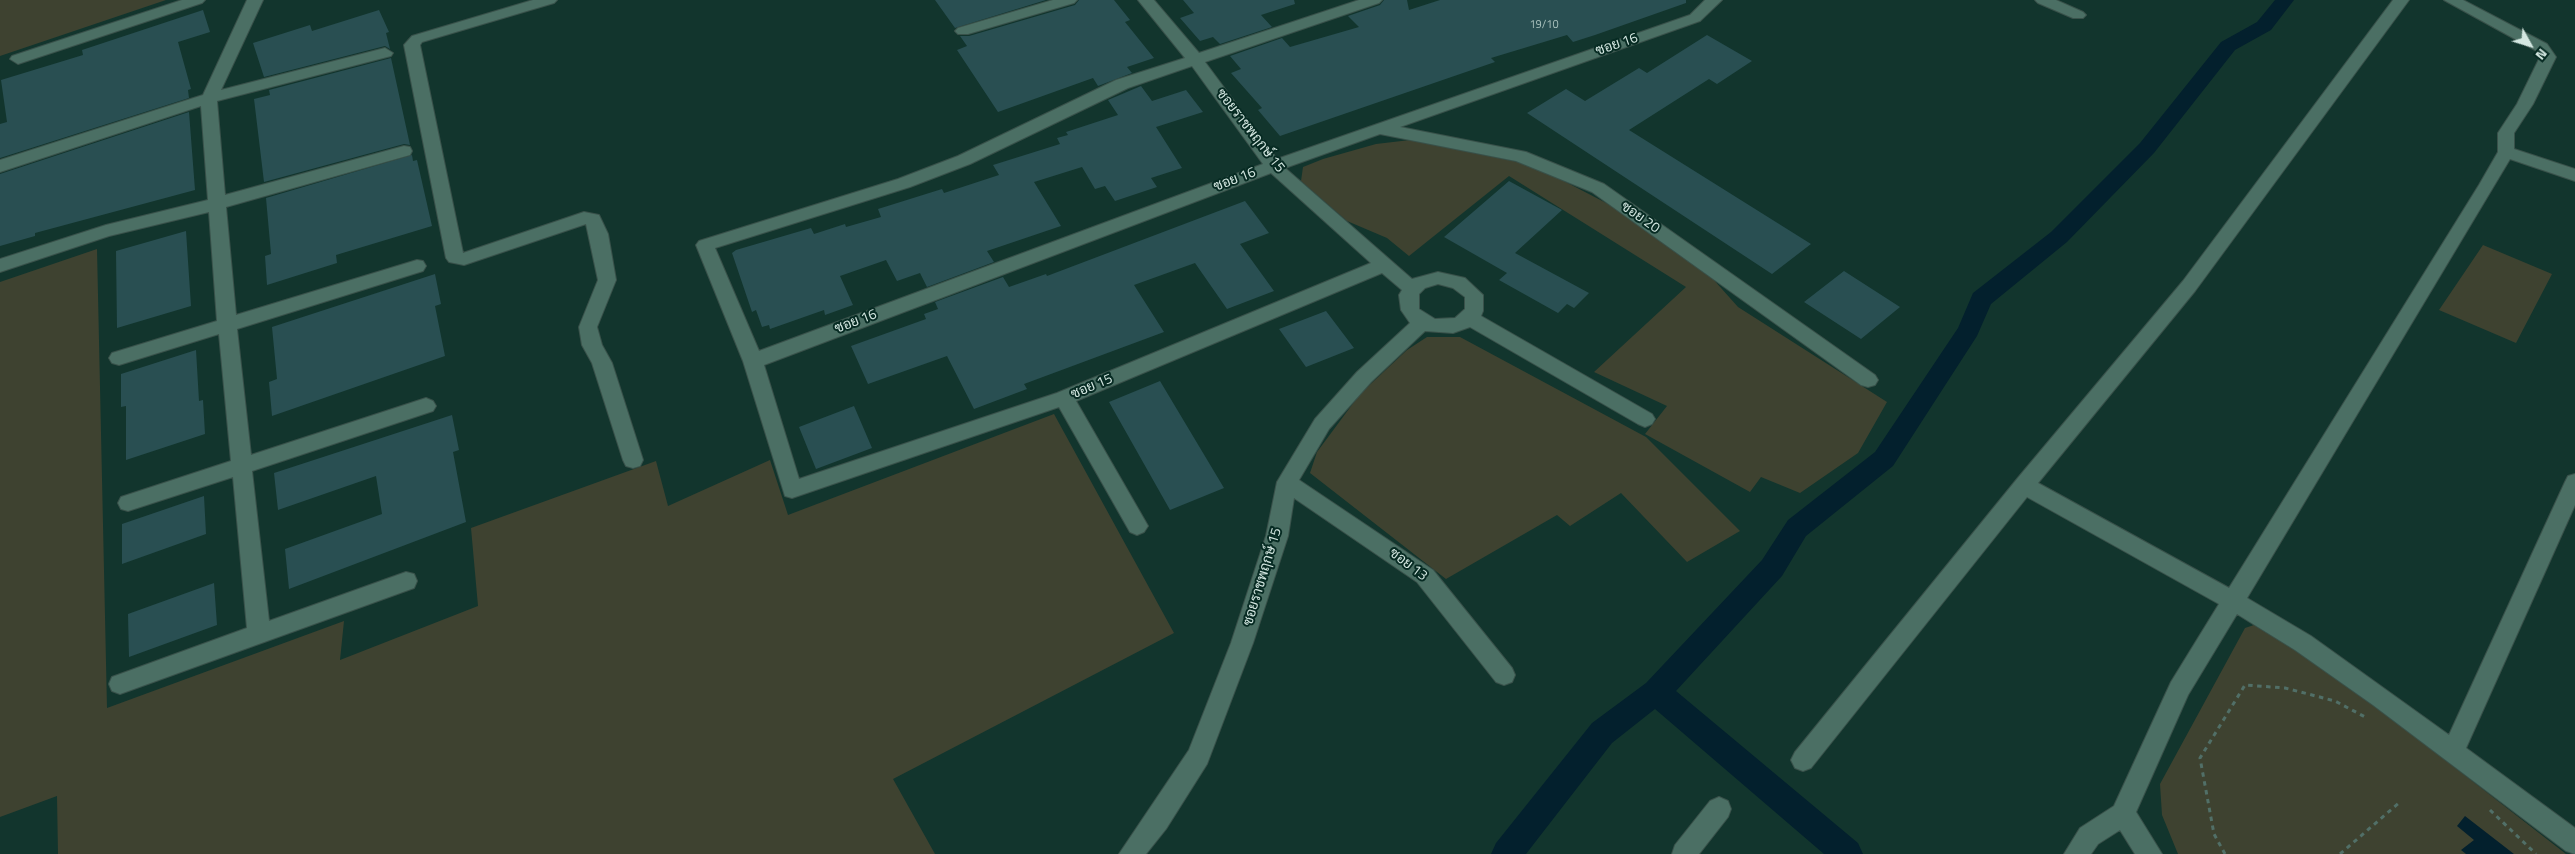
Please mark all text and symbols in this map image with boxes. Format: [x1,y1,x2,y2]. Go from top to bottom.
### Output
house number: 19/10 [1529,18,1559,32]
north arrow [2505,20,2555,70]
street label: ซอย 16 [1594,30,1640,60]
text: N [2531,44,2553,65]
street label: ซอยราชพฤกษ์ 15 [1212,86,1288,176]
street label: ซอย 16 [1212,164,1258,196]
street label: ซอย 20 [1617,199,1663,237]
street label: ซอย 16 [833,306,879,338]
street label: ซอย 15 [1069,371,1115,403]
street label: ซอยราชพฤกษ์ 15 [1240,526,1286,628]
street label: ซอย 13 [1386,545,1430,585]

